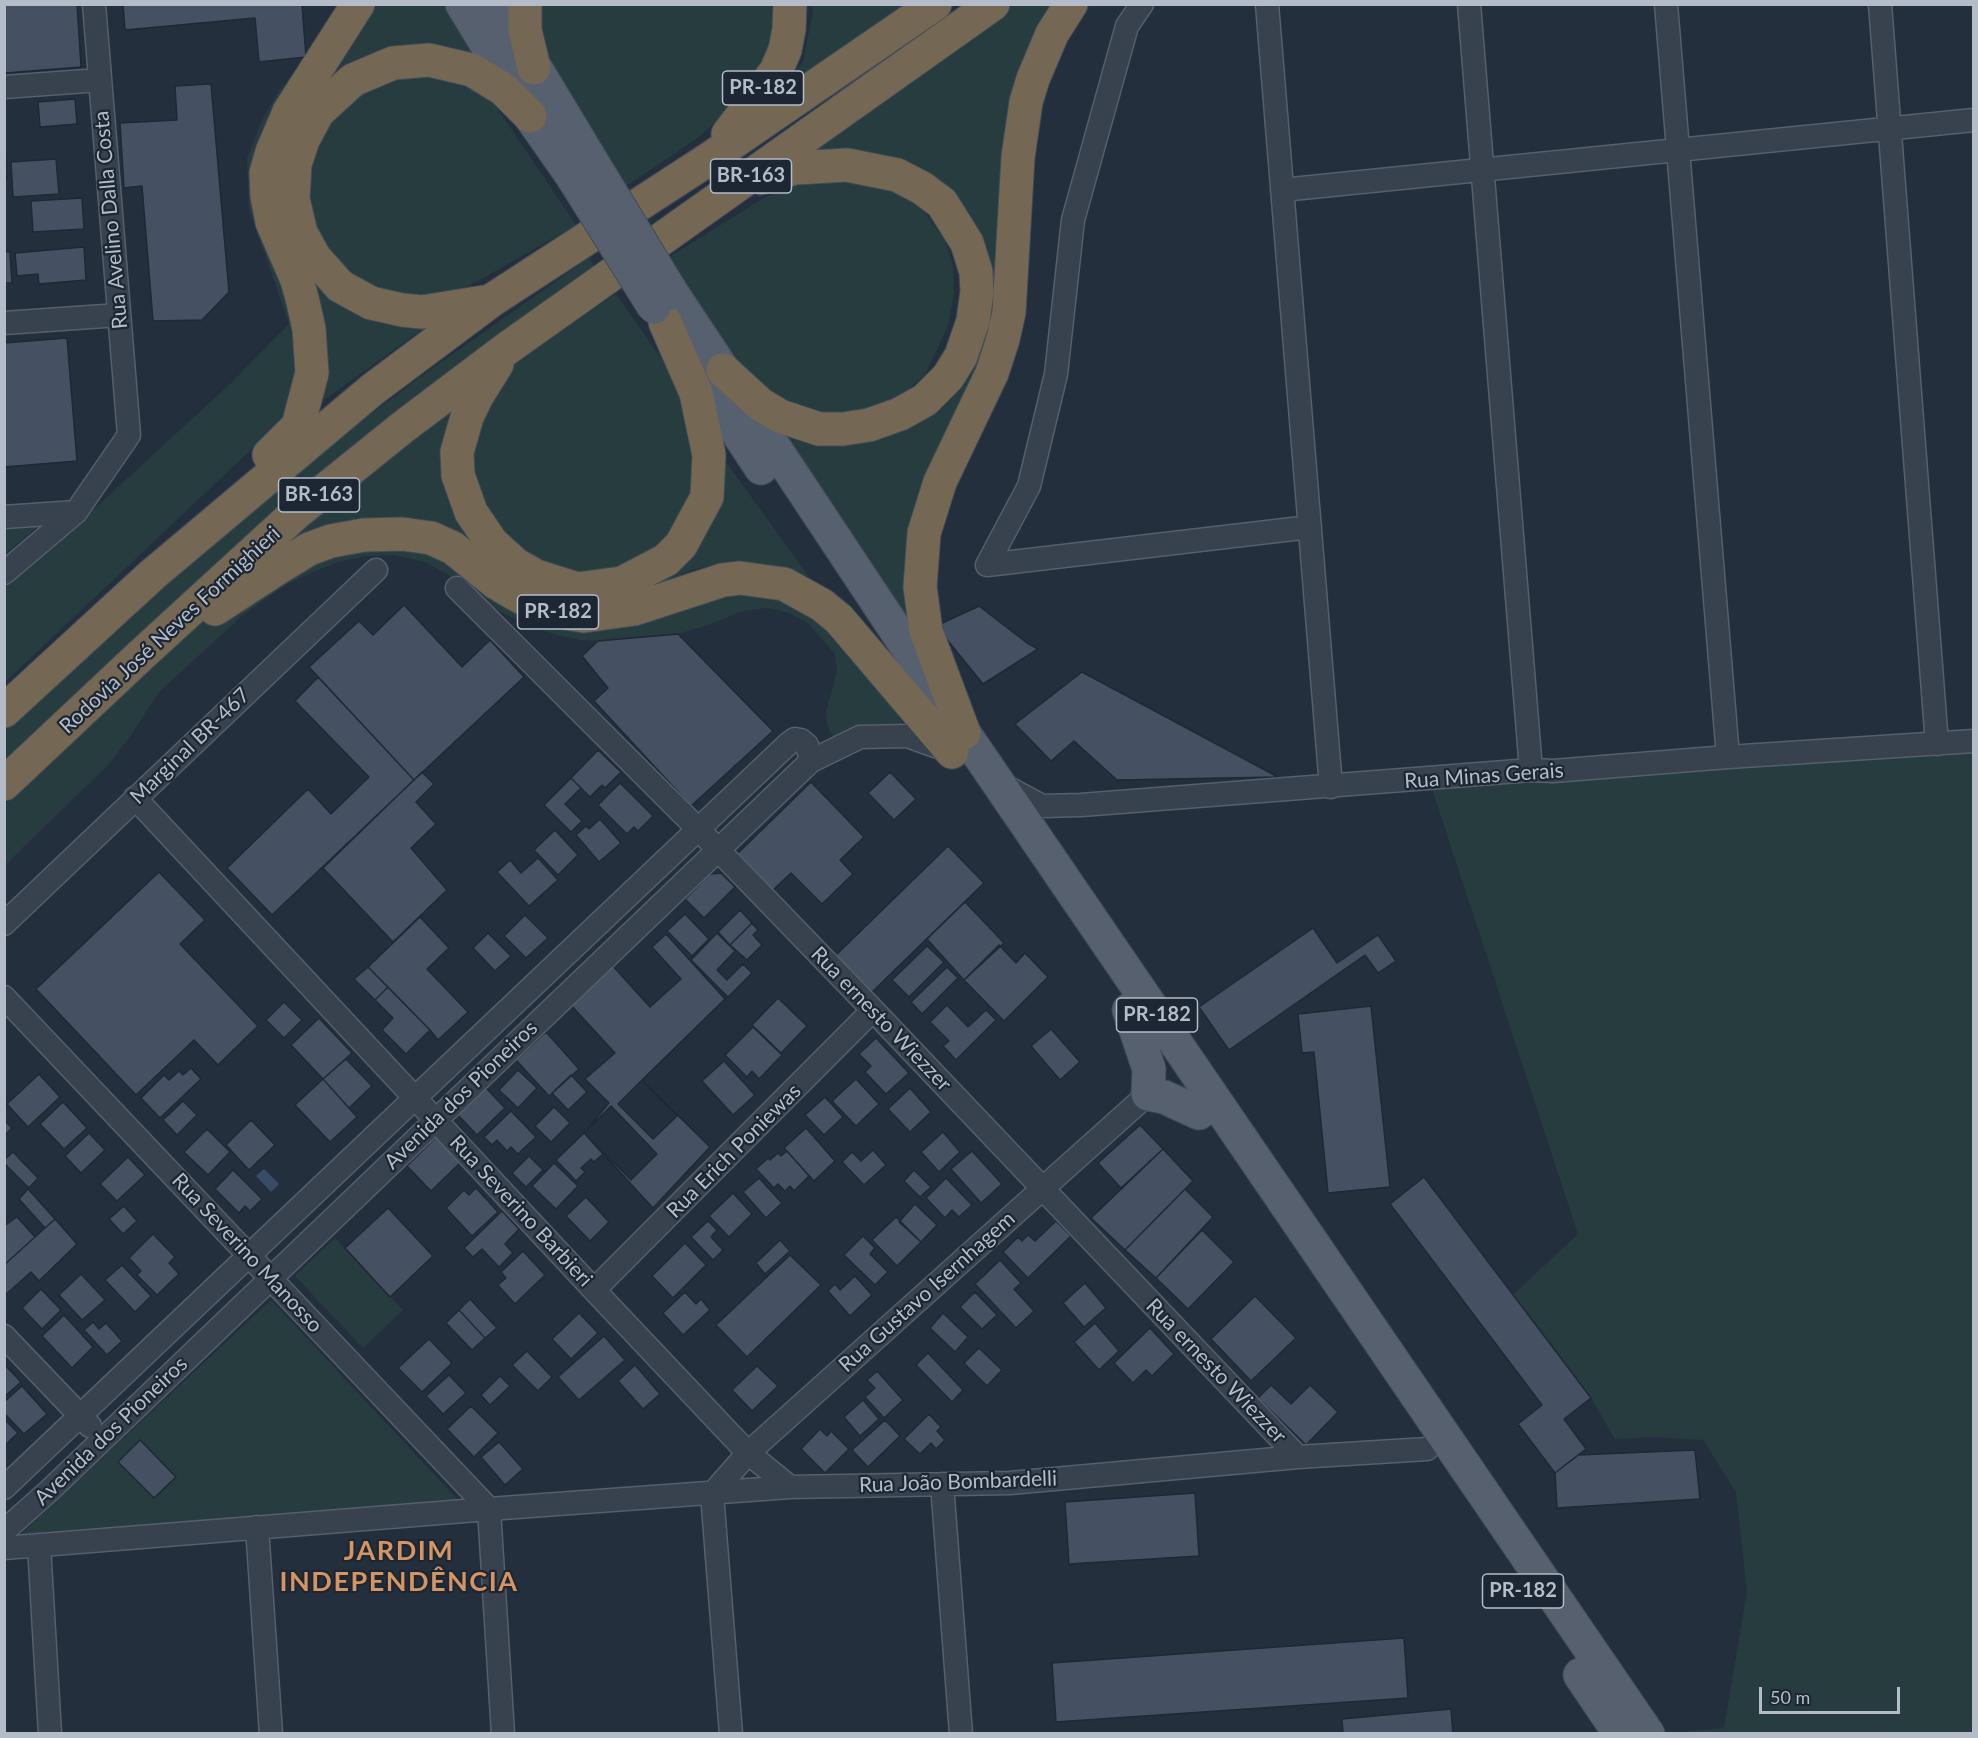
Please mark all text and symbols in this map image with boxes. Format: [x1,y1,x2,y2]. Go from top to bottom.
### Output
road number: PR-182 [722,71,804,105]
street label: Rua Avelino Dalla Costa [89,110,133,330]
road number: BR-163 [710,159,792,193]
road number: BR-163 [278,478,360,512]
street label: Rodovia José Neves Formighieri [55,521,285,739]
road number: PR-182 [518,595,598,629]
street label: Marginal BR-467 [125,683,255,809]
street label: Rua Minas Gerais [1404,758,1564,794]
street label: Rua ernesto Wiezzer [806,942,956,1096]
road number: PR-182 [1116,998,1198,1032]
street label: Avenida dos Pioneiros [379,1015,543,1175]
street label: Rua Erich Poniewas [662,1079,806,1223]
street label: Rua Severino Barbieri [444,1130,598,1292]
street label: Rua Severino Manosso [166,1168,328,1338]
street label: Rua Gustavo Isernhagem [834,1206,1020,1378]
street label: Rua ernesto Wiezzer [1141,1294,1291,1448]
street label: Avenida dos Pioneiros [29,1351,193,1511]
street label: Rua João Bombardelli [859,1466,1057,1498]
district label: JARDIM INDEPENDÊNCIA [280,1535,518,1598]
road number: PR-182 [1482,1574,1564,1608]
scale bar [1762,1675,1903,1713]
text: 50 m [1770,1686,1810,1708]

